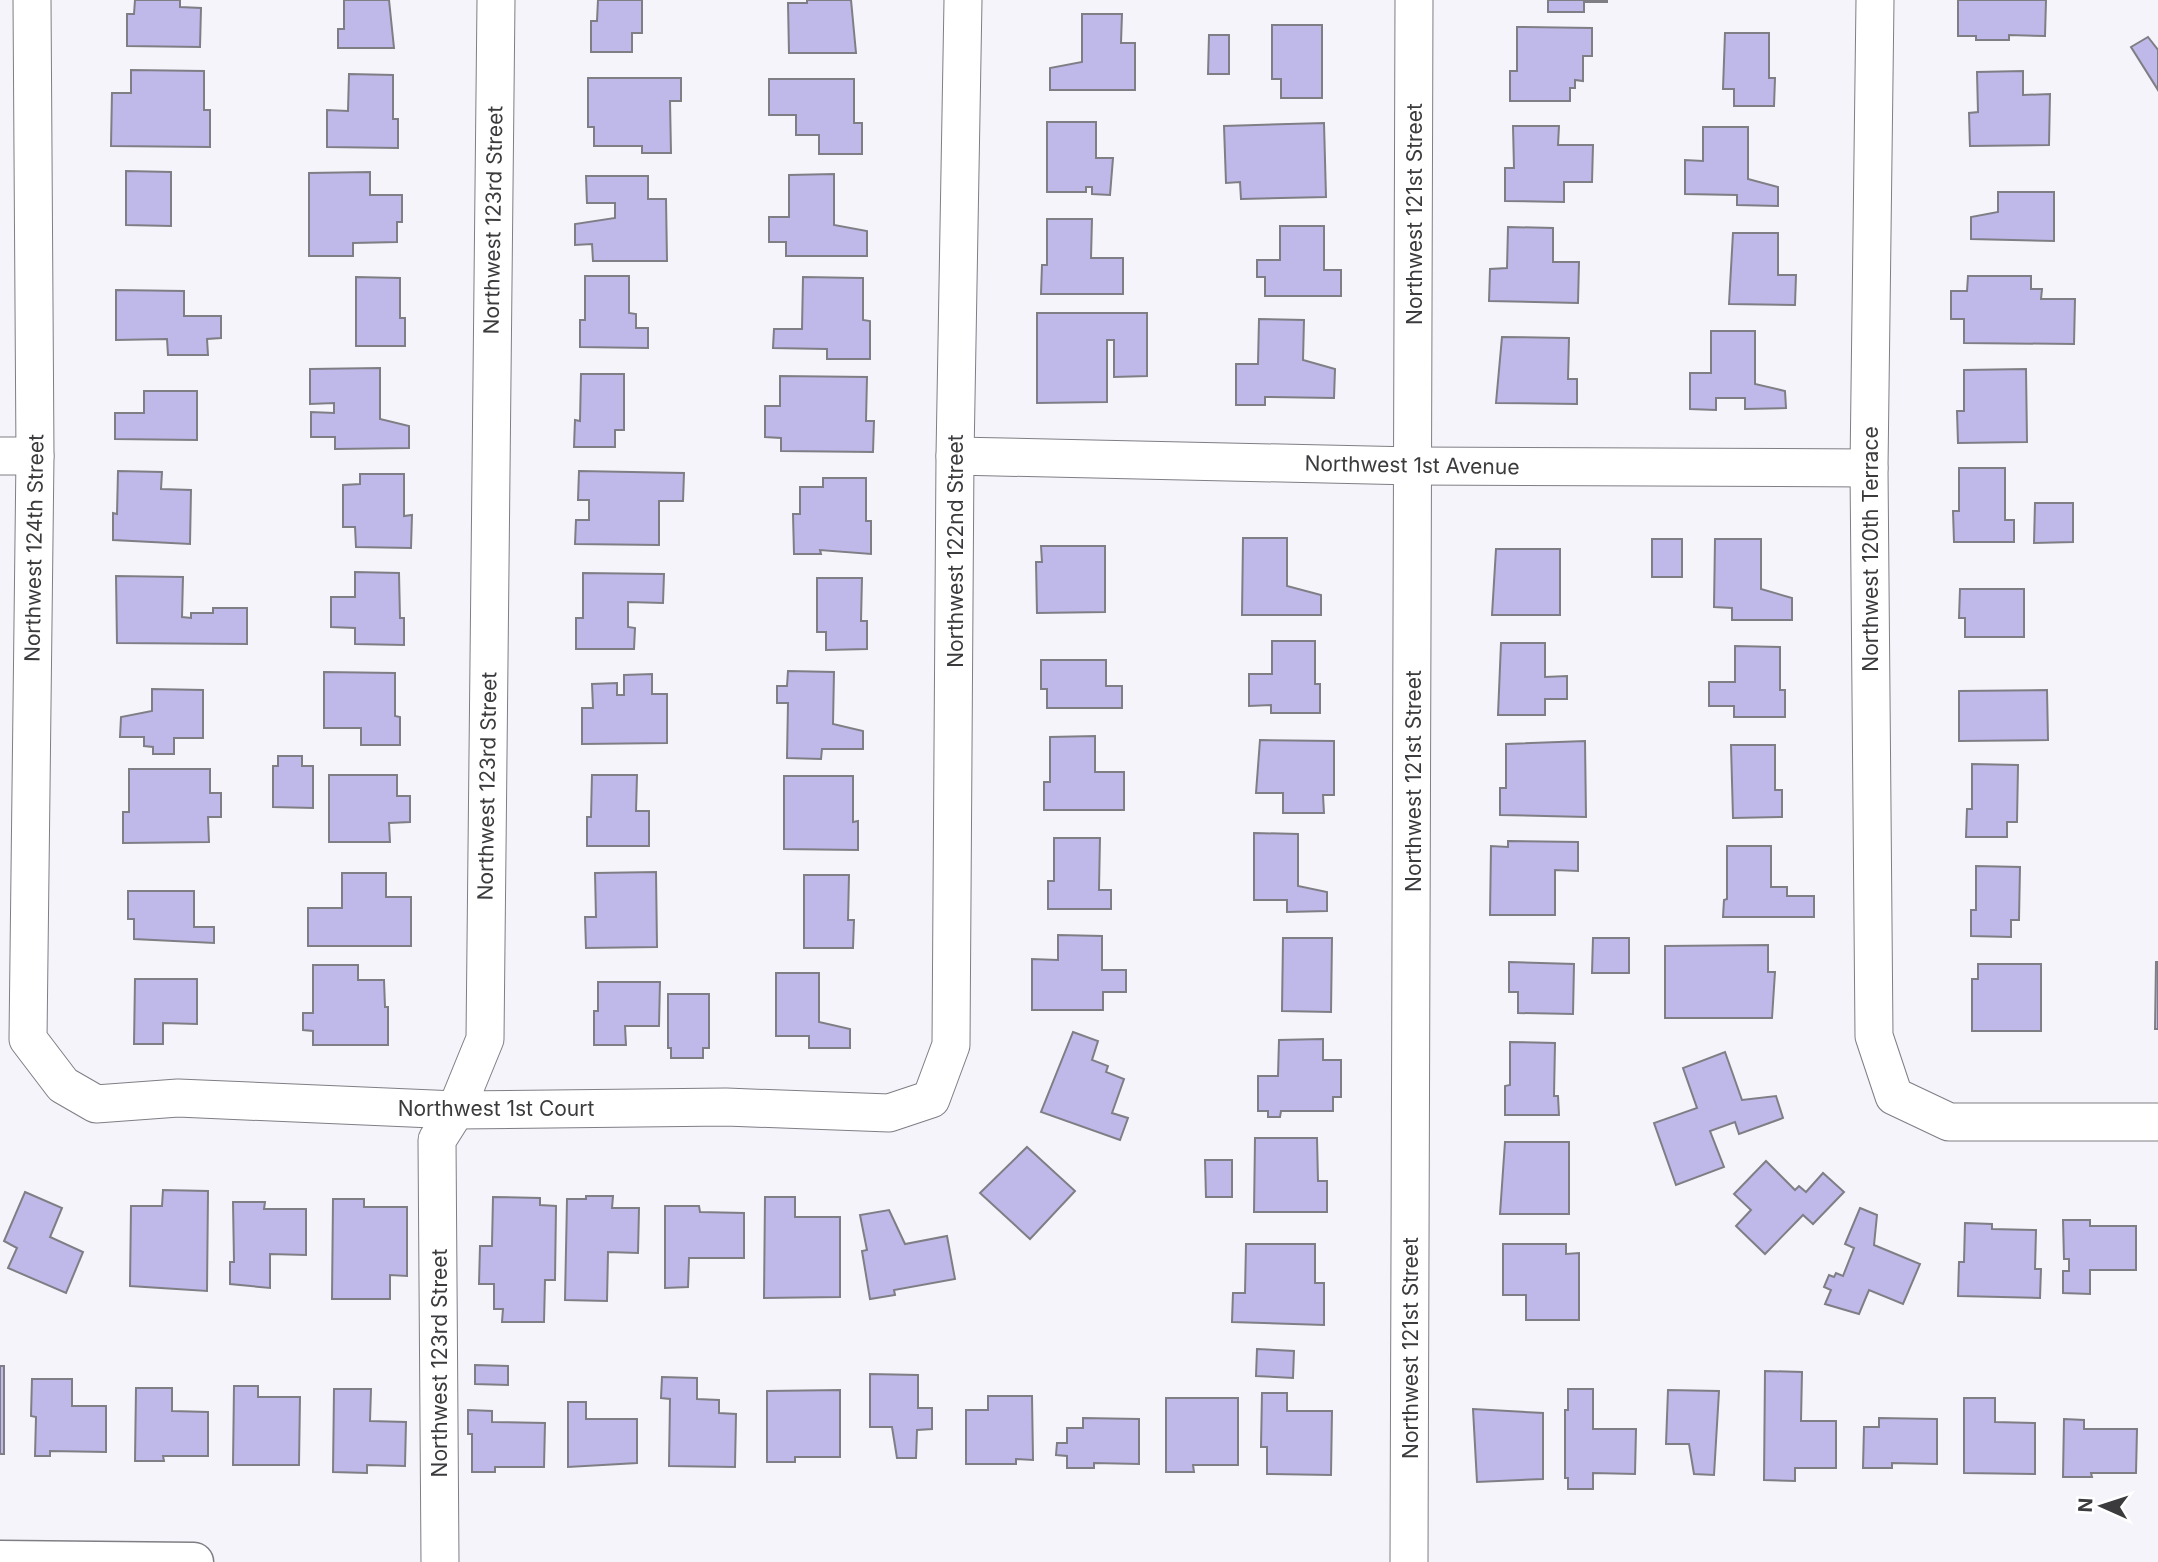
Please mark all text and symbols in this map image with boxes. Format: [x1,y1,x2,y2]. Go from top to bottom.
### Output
street label: Northwest 121st Street [1402,103,1427,325]
street label: Northwest 123rd Street [479,105,507,335]
street label: Northwest 120th Terrace [1858,426,1883,672]
street label: Northwest 124th Street [20,434,48,662]
street label: Northwest 122nd Street [943,434,968,668]
street label: Northwest 1st Avenue [1304,451,1520,479]
street label: Northwest 121st Street [1401,670,1426,892]
street label: Northwest 123rd Street [473,671,501,901]
street label: Northwest 1st Court [398,1096,594,1121]
street label: Northwest 121st Street [1398,1237,1423,1459]
street label: Northwest 123rd Street [427,1249,452,1477]
north arrow [2067,1471,2137,1541]
text: N [2074,1497,2097,1513]

